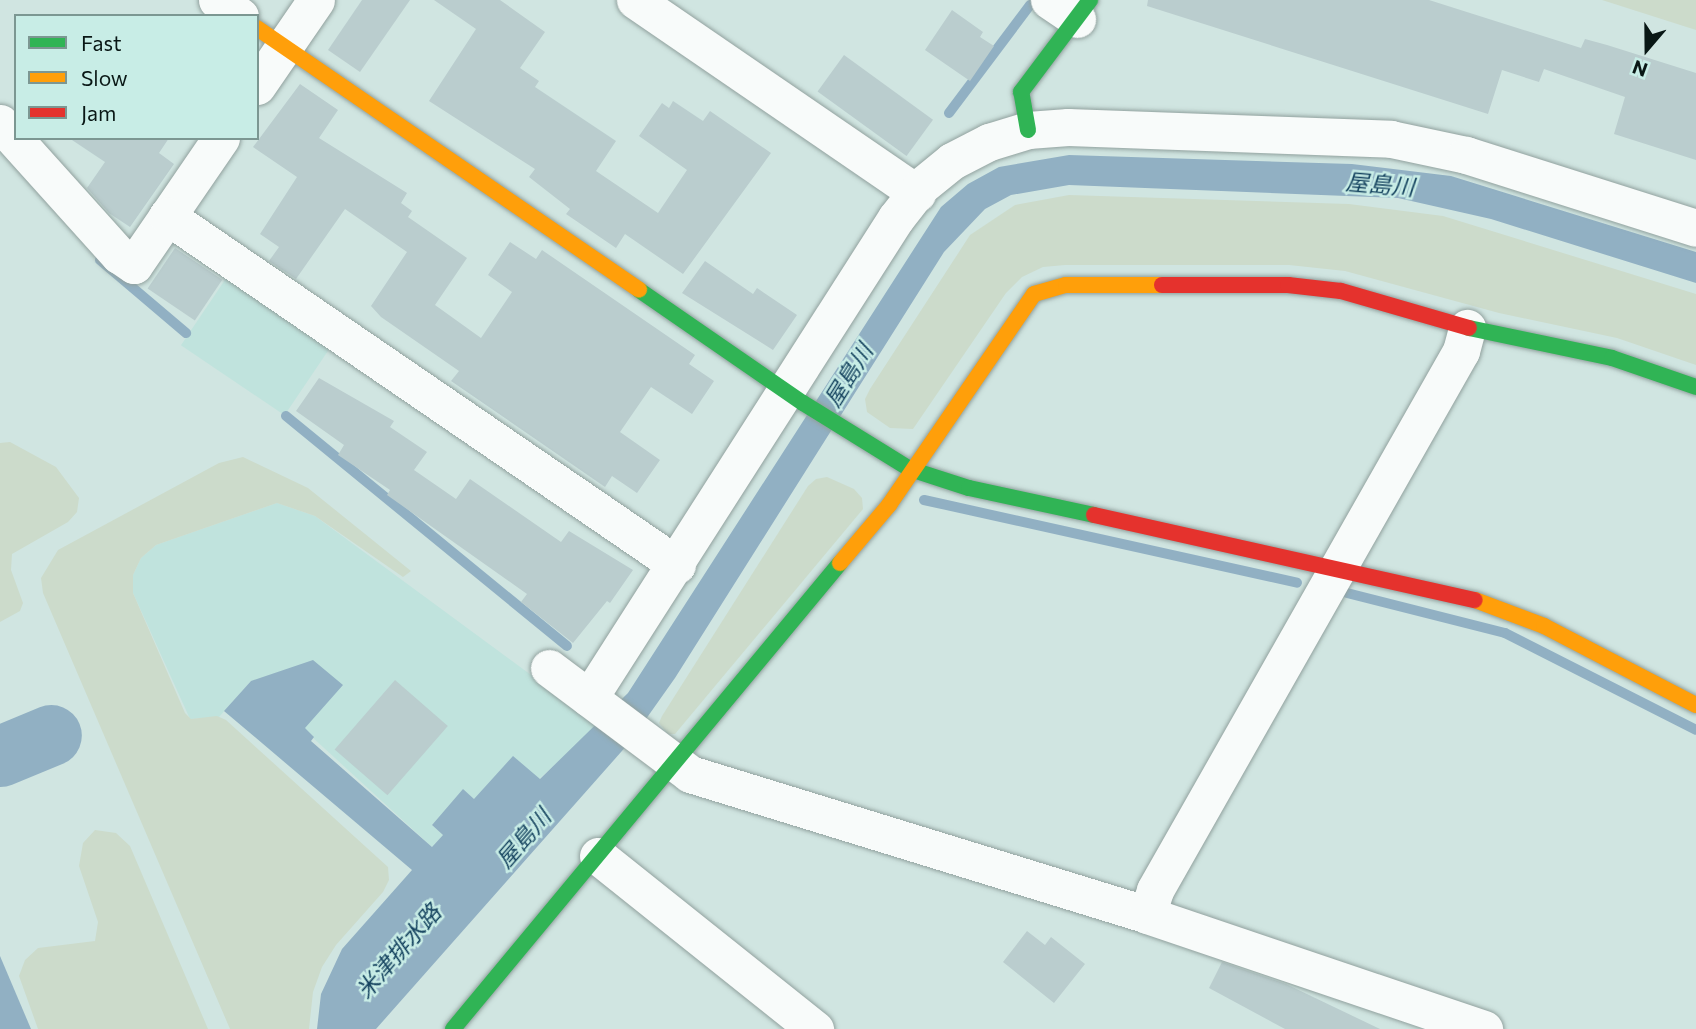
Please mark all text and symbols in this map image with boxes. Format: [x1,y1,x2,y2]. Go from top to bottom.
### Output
legend [14,14,259,140]
north arrow [1612,14,1682,84]
text: Fast [81,30,122,55]
text: N [1629,56,1650,82]
text: Slow [81,65,128,90]
text: Jam [81,100,116,125]
water label: 屋島川 [1344,167,1416,201]
water label: 屋島川 [818,338,878,412]
water label: 屋島川 [490,803,556,873]
water label: 米津排水路 [350,899,446,1003]

